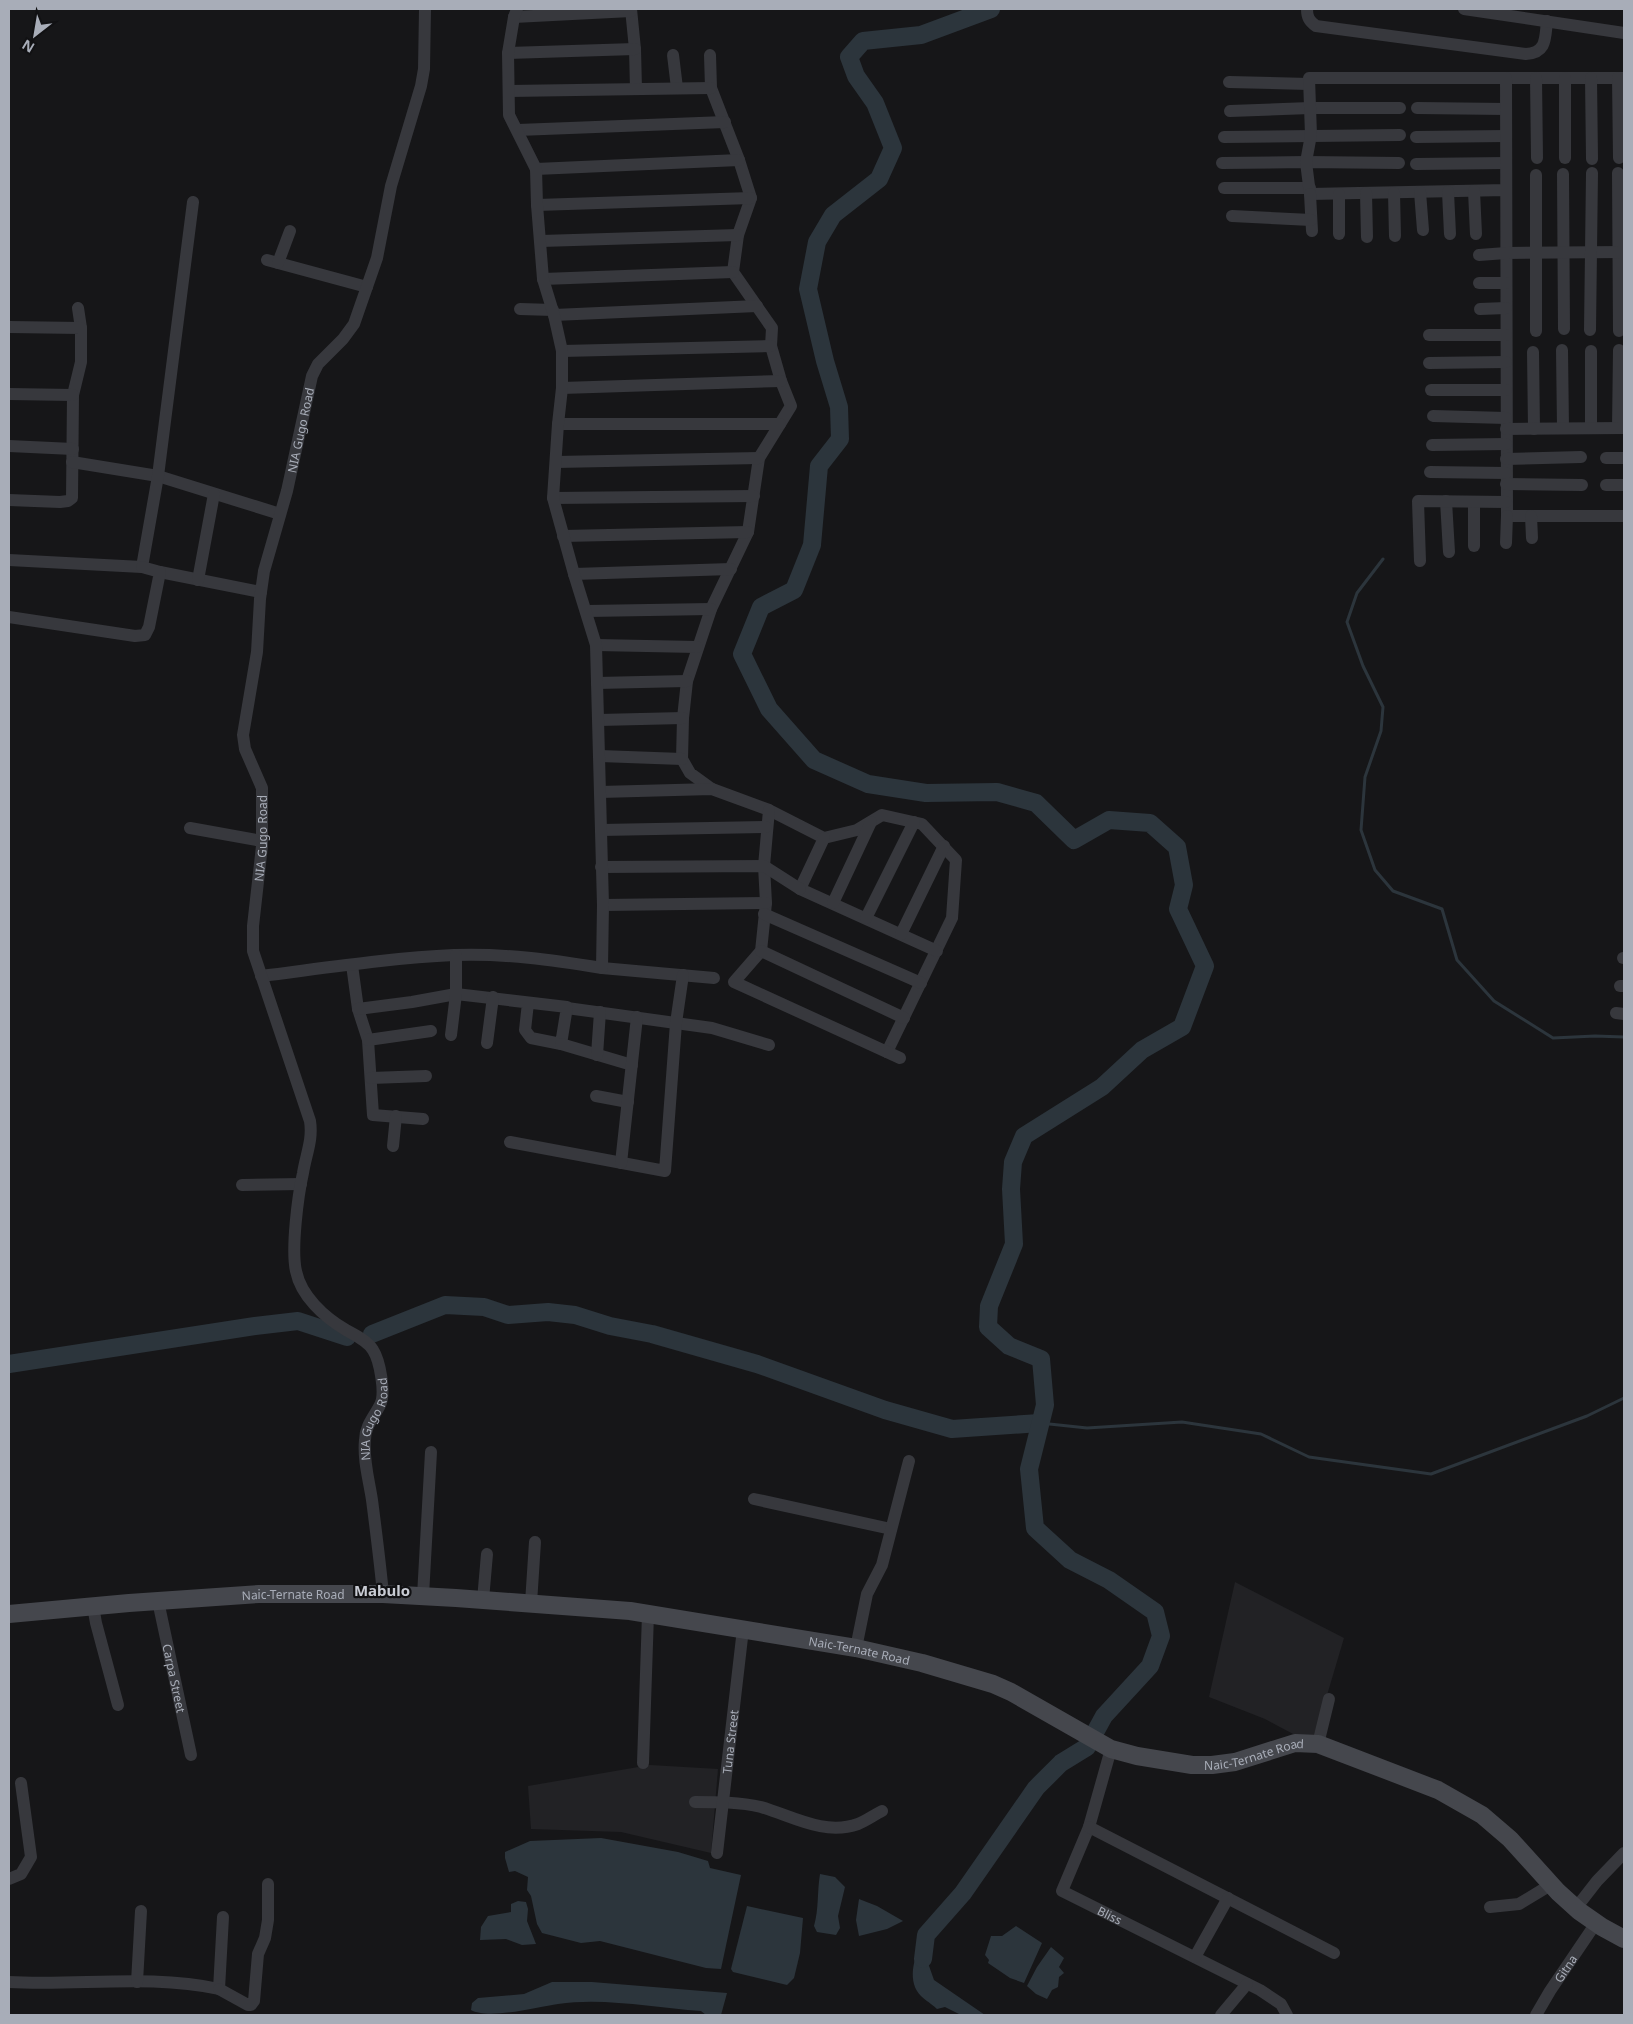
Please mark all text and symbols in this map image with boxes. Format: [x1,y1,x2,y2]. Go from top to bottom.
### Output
north arrow [10,10,60,60]
text: N [18,35,38,58]
street label: NIA Gugo Road [283,386,318,474]
street label: NIA Gugo Road [250,795,271,882]
street label: NIA Gugo Road [356,1377,391,1461]
district label: Mabulo [354,1580,410,1600]
street label: Naic-Ternate Road [241,1586,345,1604]
street label: Naic-Ternate Road [807,1632,912,1668]
street label: Carpa Street [159,1642,190,1715]
street label: Tuna Street [718,1708,742,1775]
street label: Naic-Ternate Road [1204,1734,1304,1774]
street label: Bliss [1095,1902,1125,1928]
street label: Gitna [1550,1951,1581,1986]

